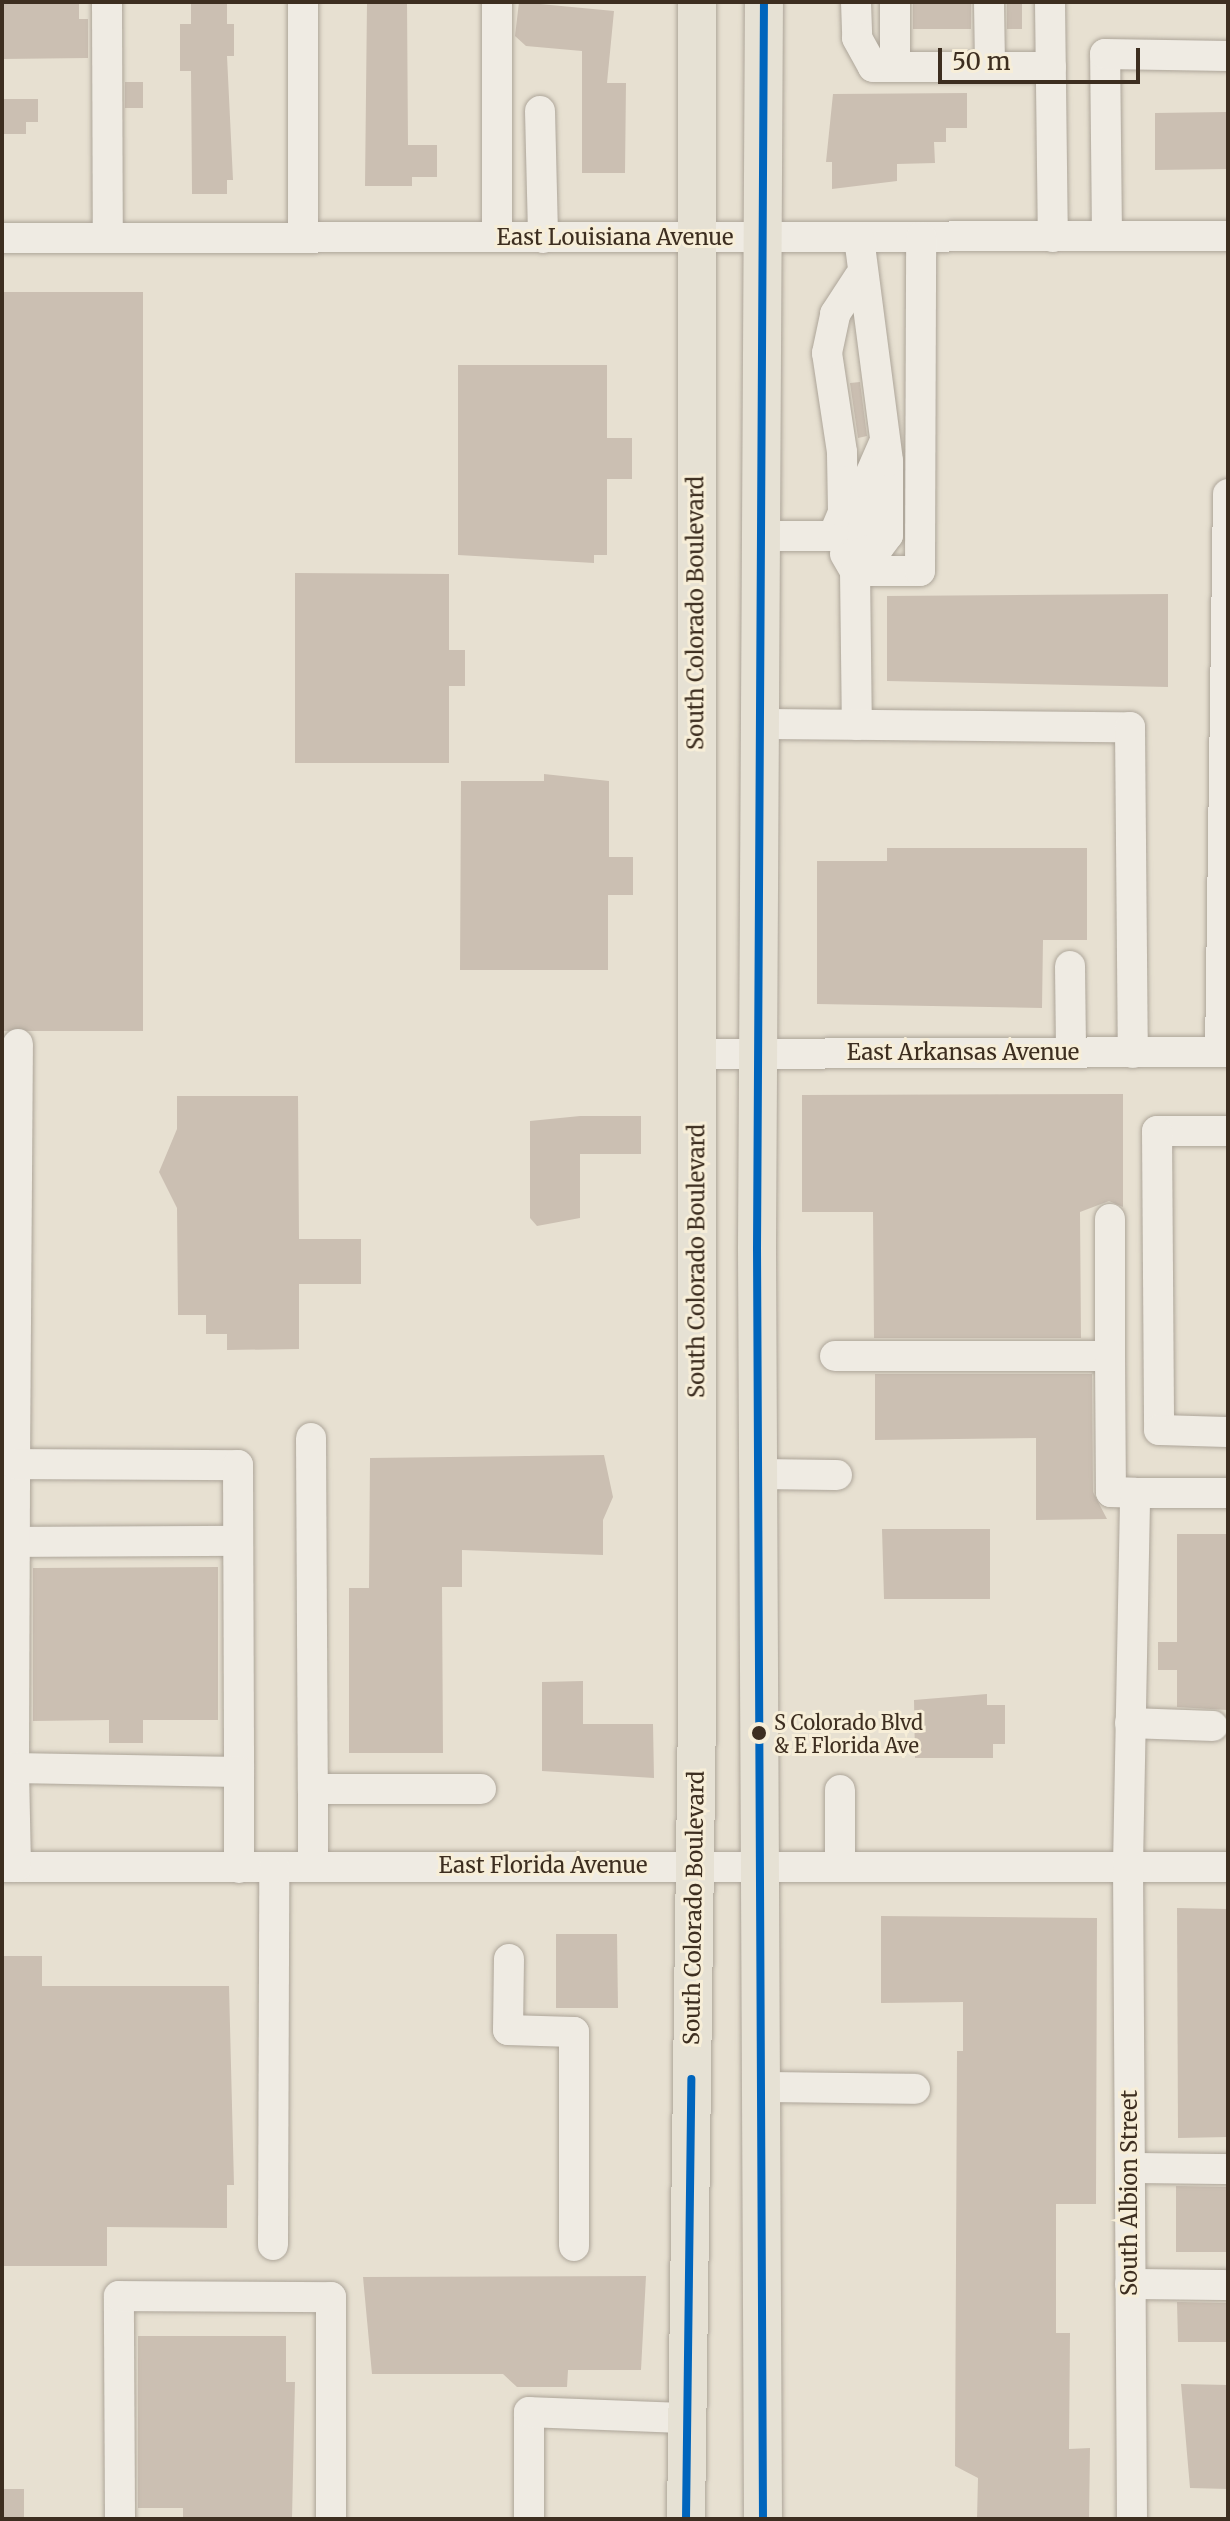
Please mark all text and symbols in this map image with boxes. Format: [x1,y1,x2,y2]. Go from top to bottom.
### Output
scale bar [942,32,1144,82]
text: 50 m [952,46,1011,77]
street label: East Louisiana Avenue [497,225,733,251]
street label: South Colorado Boulevard [683,476,709,750]
street label: East Arkansas Avenue [847,1040,1079,1066]
street label: South Colorado Boulevard [684,1124,710,1398]
place label: S Colorado Blvd & E Florida Ave [774,1710,923,1757]
marker: S Colorado Blvd & E Florida Ave [751,1725,767,1741]
street label: South Colorado Boulevard [678,1771,710,2045]
street label: East Florida Avenue [439,1853,647,1879]
street label: South Albion Street [1117,2090,1143,2296]

